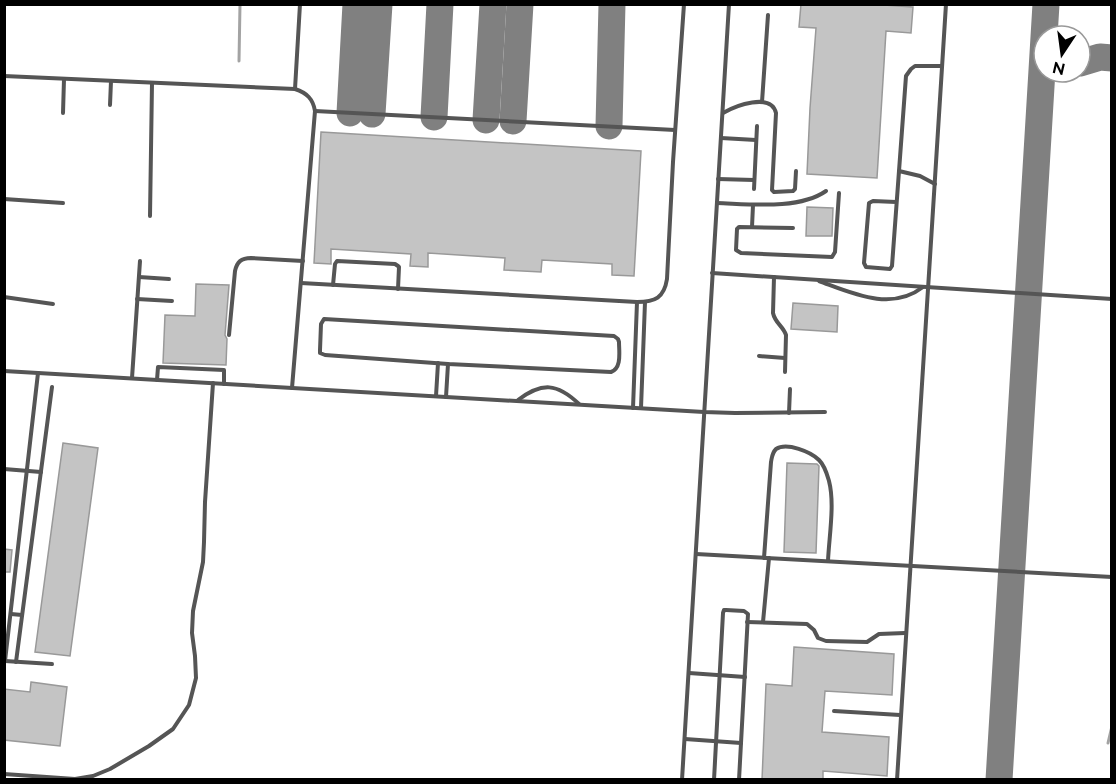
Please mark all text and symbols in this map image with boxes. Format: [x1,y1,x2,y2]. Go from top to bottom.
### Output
north arrow [1032,24,1092,84]
text: N [1051,57,1067,79]

